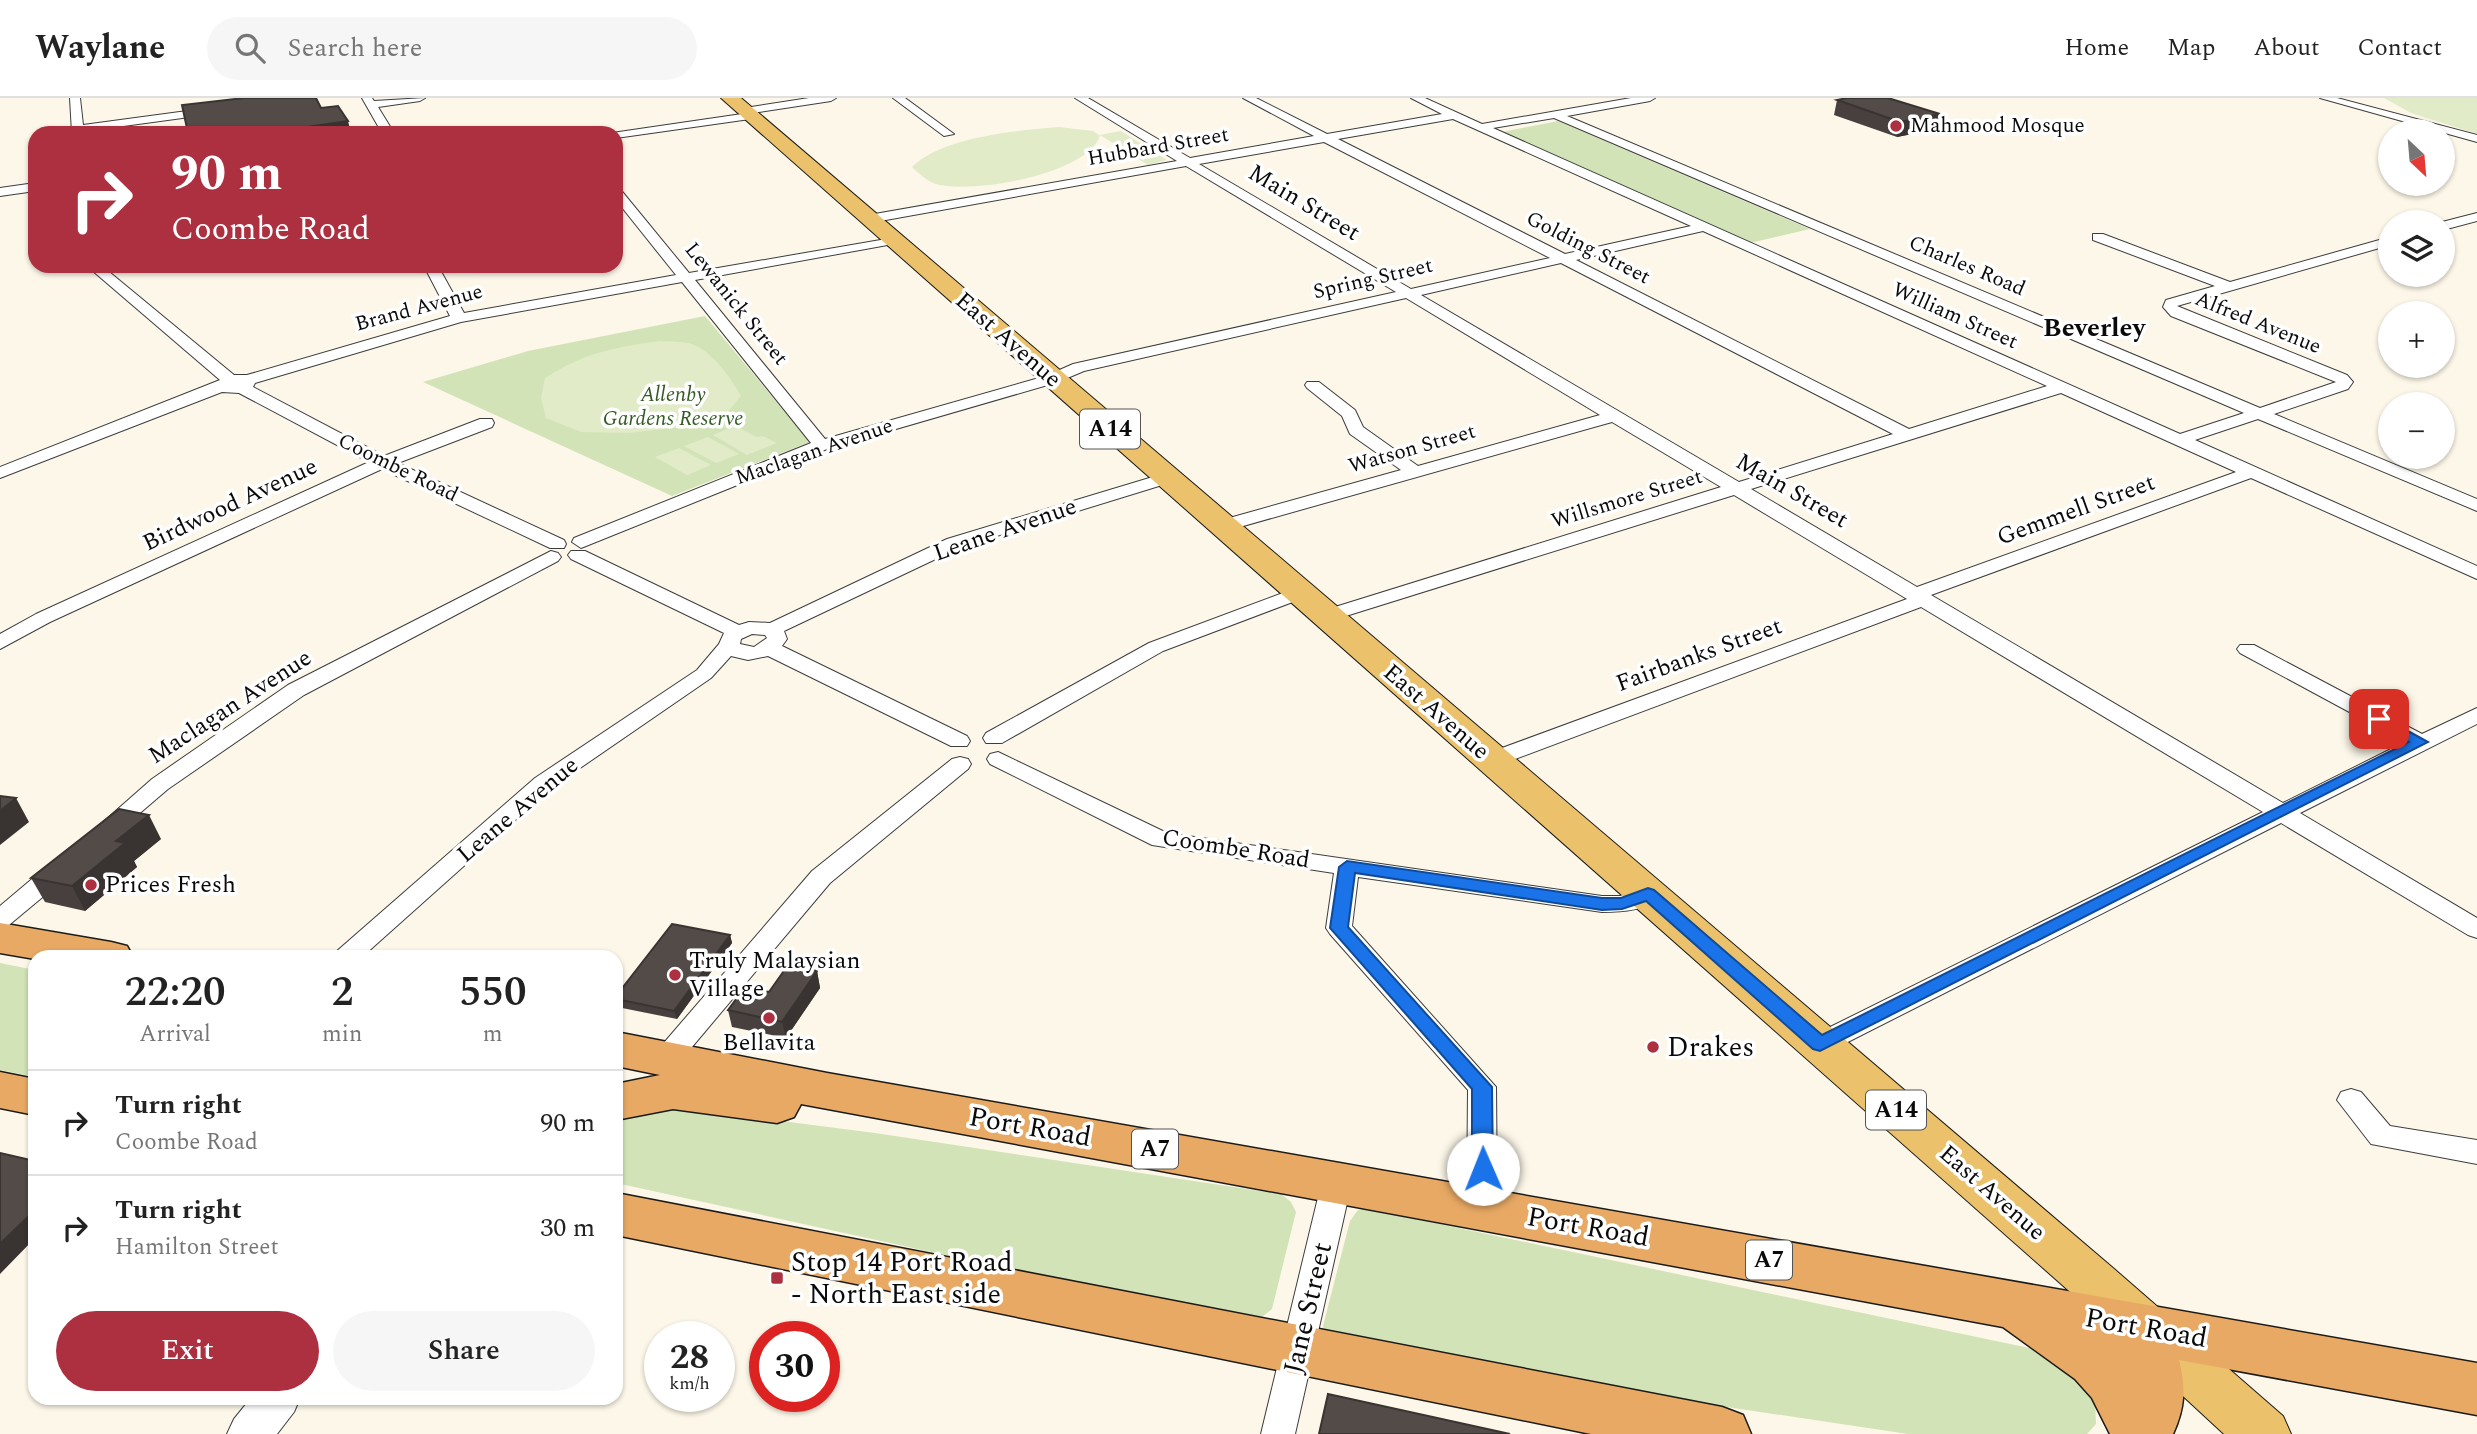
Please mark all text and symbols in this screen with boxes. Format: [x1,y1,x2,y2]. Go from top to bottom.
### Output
search box [207,17,697,80]
text: Waylane [35,23,165,73]
text: Search here [287,28,422,68]
icon: search [231,29,269,67]
text: Home [2064,30,2129,66]
text: Map [2167,30,2215,66]
text: About [2253,30,2319,66]
text: Contact [2357,30,2442,66]
place label: Mahmood Mosque [1910,110,2085,142]
marker: Mahmood Mosque [1888,118,1904,134]
street label: Hubbard Street [1085,119,1231,175]
north arrow [2378,119,2455,196]
map controls [2378,119,2455,469]
text: 90 m [171,137,282,212]
icon: right [56,154,147,245]
street label: Main Street [1241,155,1367,251]
street label: Golding Street [1520,203,1656,293]
text: Coombe Road [171,205,370,254]
button: layers [2378,210,2455,287]
street label: Charles Road [1904,227,2030,305]
street label: Lewanick Street [676,236,796,372]
street label: Spring Street [1310,250,1436,308]
street label: William Street [1887,274,2023,358]
street label: Brand Avenue [352,276,486,340]
street label: East Avenue [947,283,1069,397]
street label: Alfred Avenue [2190,283,2326,363]
button: + [2378,301,2455,378]
district label: Beverley [2043,308,2147,348]
park label: Allenby Gardens Reserve [603,379,743,435]
button: − [2378,392,2455,469]
street label: Maclagan Avenue [731,410,897,494]
road number: A14 [1080,410,1140,448]
street label: Watson Street [1345,416,1479,482]
street label: Coombe Road [332,425,464,511]
street label: Main Street [1729,444,1855,538]
street label: Birdwood Avenue [137,449,323,561]
street label: Willsmore Street [1547,461,1707,537]
street label: Gemmell Street [1992,465,2160,555]
street label: Leane Avenue [928,489,1082,571]
street label: Fairbanks Street [1611,608,1787,702]
street label: Maclagan Avenue [141,641,319,773]
street label: East Avenue [1375,655,1497,769]
pin [2349,689,2409,749]
icon: arrive [2360,700,2398,738]
street label: Leane Avenue [449,748,587,872]
street label: Coombe Road [1160,820,1312,878]
place label: Prices Fresh [105,867,236,903]
marker: Prices Fresh [83,877,99,893]
place label: Truly Malaysian Village [689,943,860,1007]
text: 22:20 [125,961,226,1024]
text: 2 [331,961,353,1024]
text: 550 [459,961,526,1024]
marker: Truly Malaysian Village [667,967,683,983]
marker: Bellavita [761,1010,777,1026]
text: Arrival [139,1017,211,1052]
text: min [322,1017,362,1052]
text: m [483,1017,503,1052]
place label: Bellavita [723,1025,816,1061]
place label: Drakes [1667,1026,1754,1069]
marker: Drakes [1645,1039,1661,1055]
text: Turn right [115,1085,242,1125]
road number: A14 [1866,1091,1926,1130]
street label: Port Road [965,1095,1095,1159]
text: 90 m [540,1103,595,1143]
icon: right [56,1104,94,1142]
text: Coombe Road [115,1125,258,1160]
road number: A7 [1132,1130,1178,1168]
position arrow [1446,1132,1520,1206]
street label: East Avenue [1931,1136,2053,1250]
text: Turn right [115,1190,242,1230]
street label: Port Road [1523,1195,1653,1259]
text: 30 m [540,1208,595,1248]
icon: right [56,1209,94,1247]
text: Hamilton Street [115,1230,279,1265]
street label: Jane Street [1272,1238,1344,1378]
road number: A7 [1746,1240,1792,1280]
place label: Stop 14 Port Road - North East side [791,1241,1013,1316]
marker: Stop 14 Port Road - North East side [769,1270,785,1286]
street label: Port Road [2081,1296,2211,1360]
button: Exit [56,1311,319,1391]
button: Share [333,1311,595,1391]
speed limit sign: 30 [749,1321,840,1412]
text: 28 [670,1331,709,1384]
text: km/h [669,1370,710,1397]

